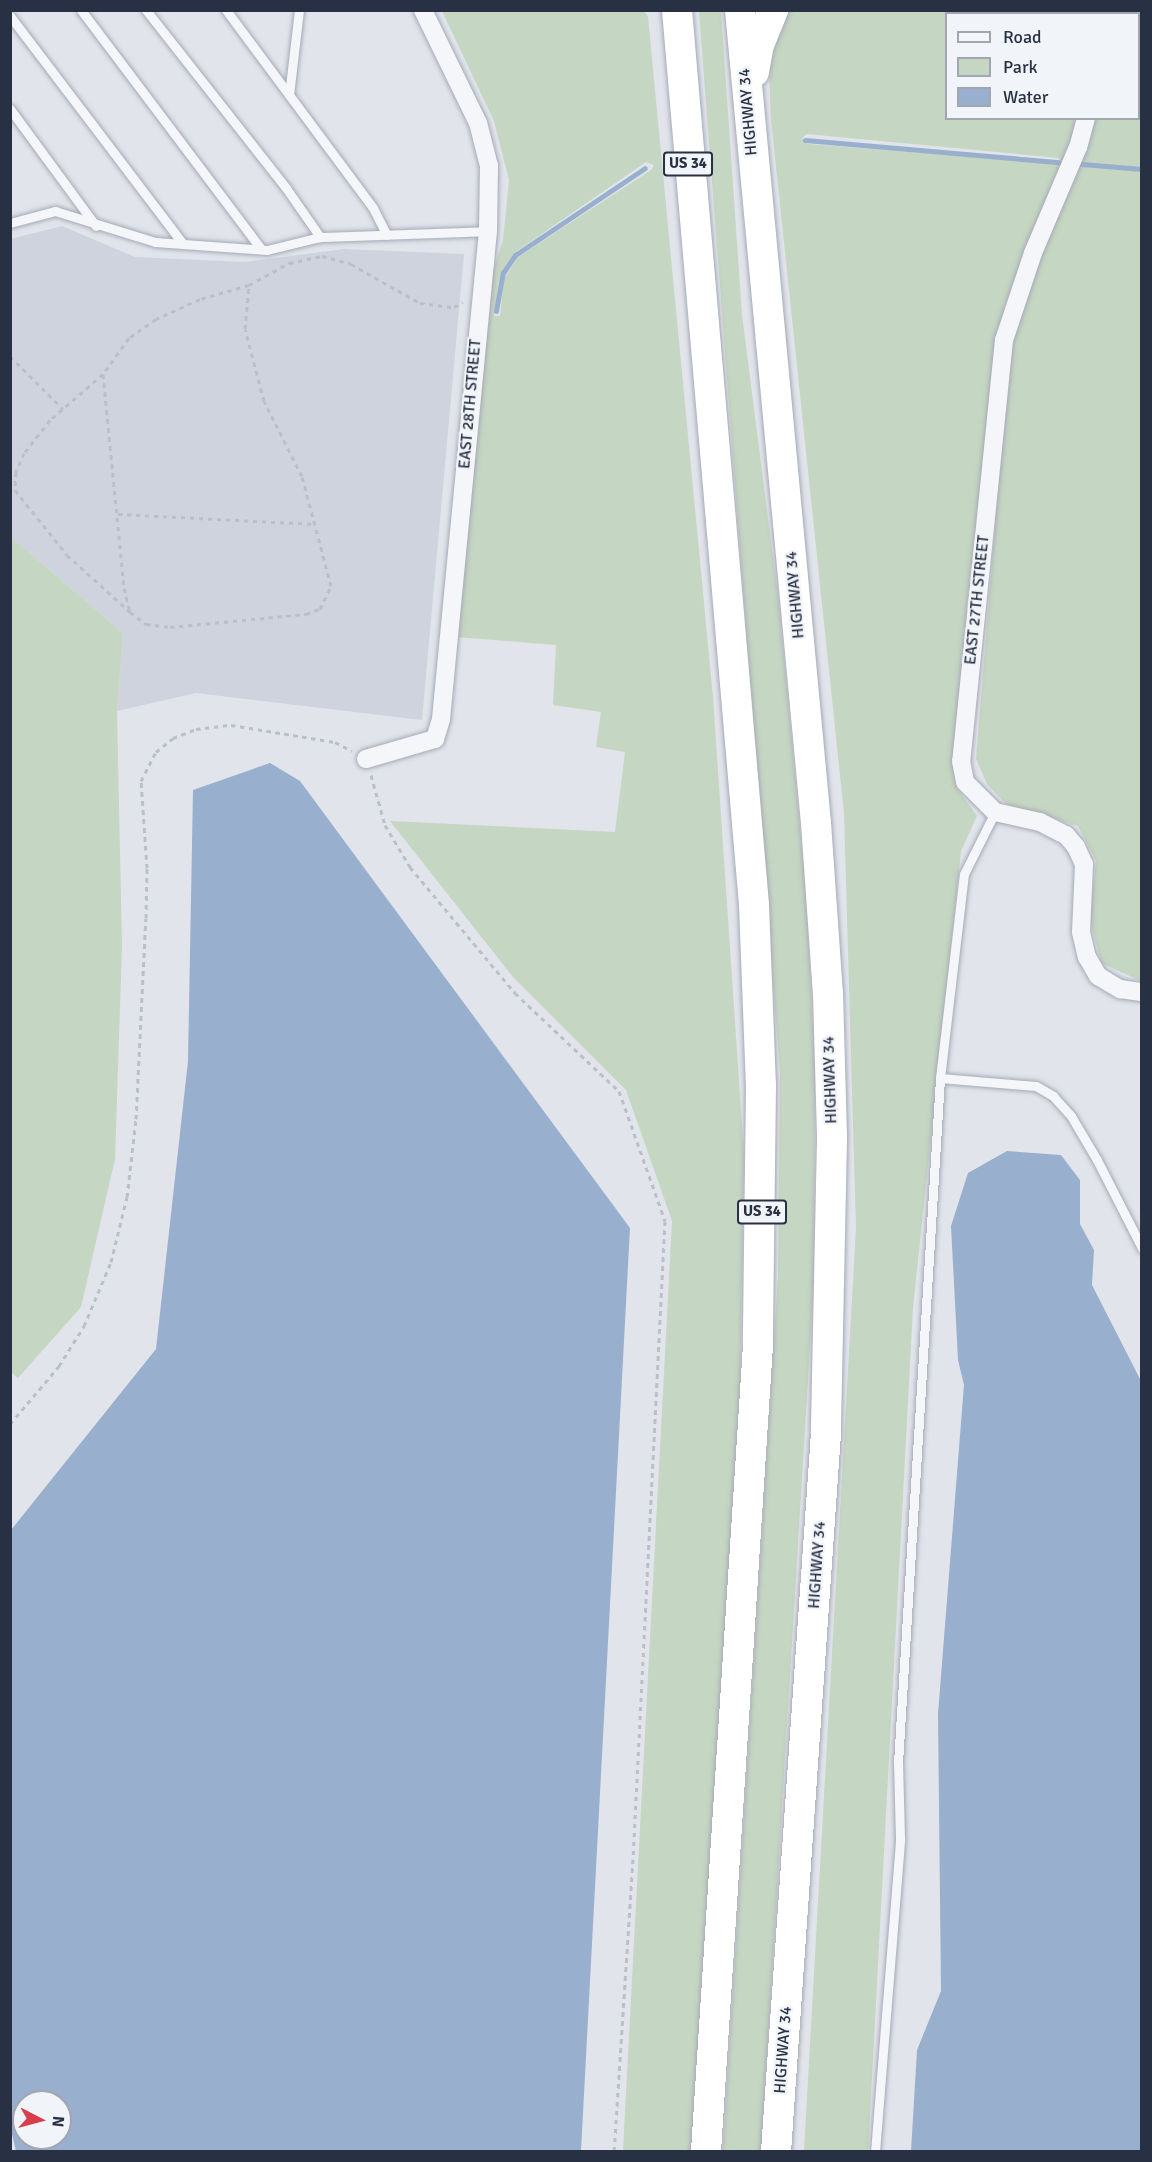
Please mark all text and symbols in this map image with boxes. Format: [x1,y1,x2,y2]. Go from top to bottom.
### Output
legend [945,12,1140,120]
text: Road [1003,26,1042,48]
text: Park [1003,56,1038,78]
street label: HIGHWAY 34 [735,68,761,156]
text: Water [1003,86,1048,108]
road number: US 34 [662,152,714,176]
street label: EAST 28TH STREET [455,338,485,470]
street label: EAST 27TH STREET [961,534,993,666]
street label: HIGHWAY 34 [782,551,808,639]
street label: HIGHWAY 34 [819,1036,841,1124]
road number: US 34 [736,1200,788,1224]
street label: HIGHWAY 34 [804,1521,830,1609]
street label: HIGHWAY 34 [770,2006,796,2094]
north arrow [12,2090,72,2150]
text: N [47,2115,68,2128]

